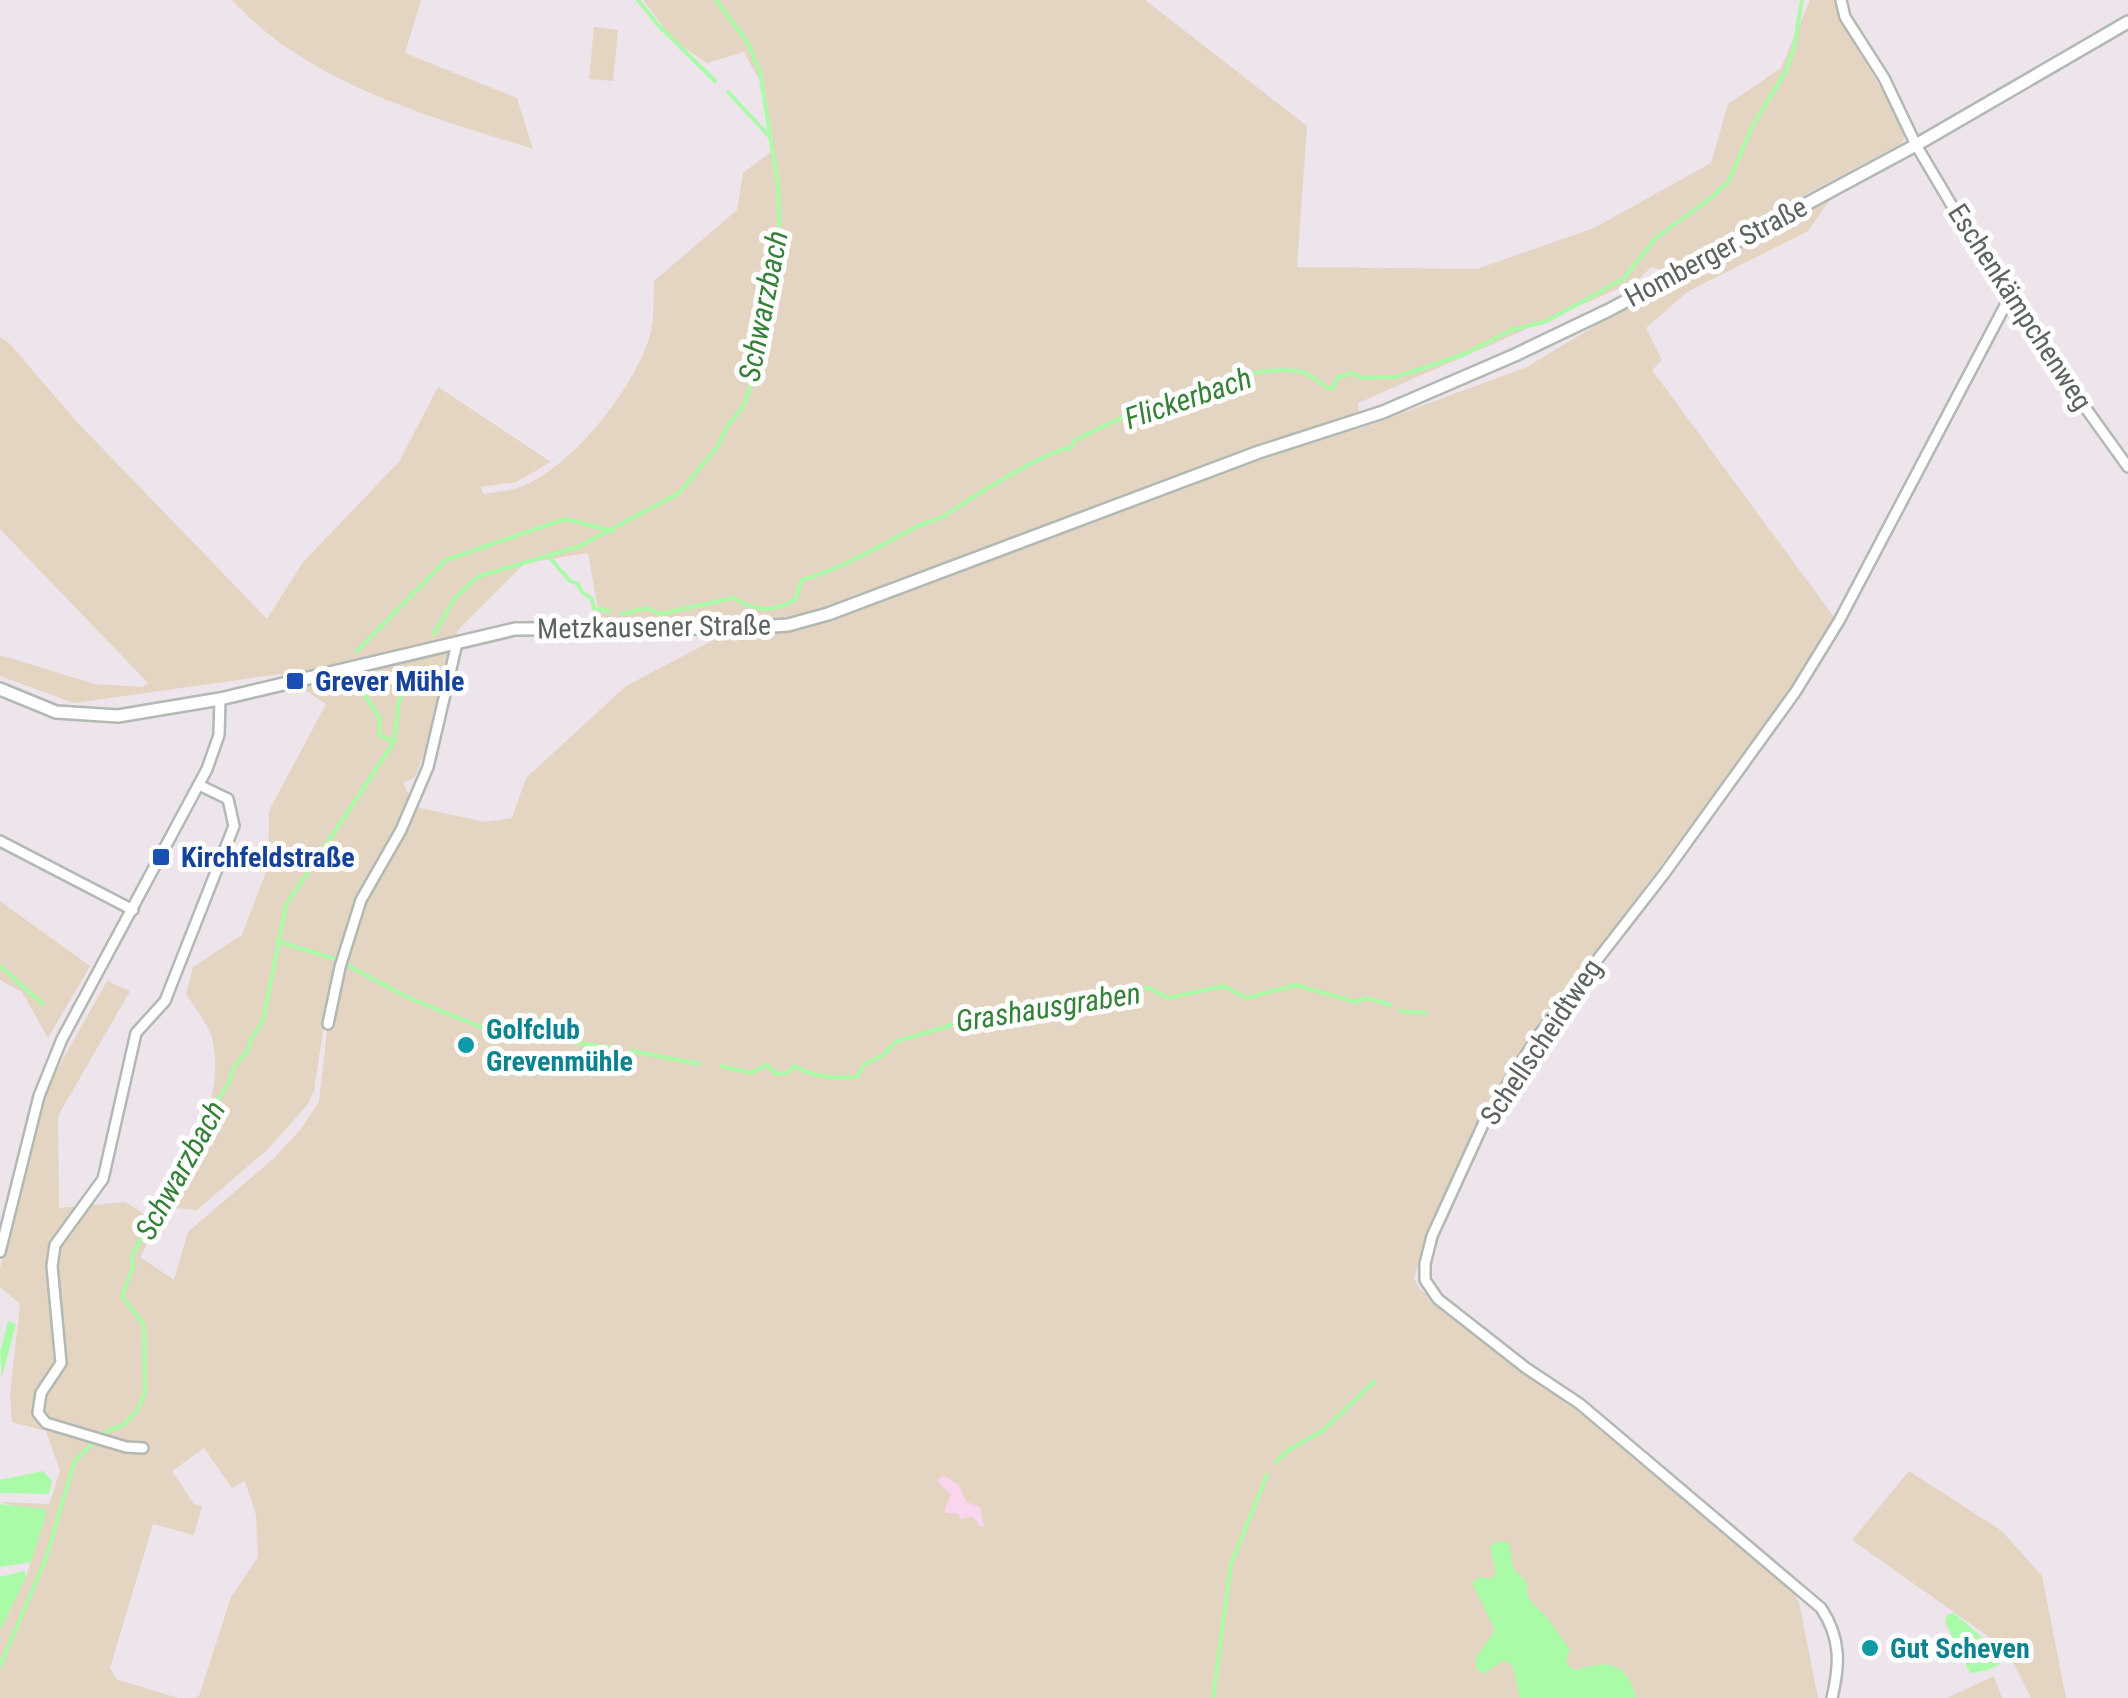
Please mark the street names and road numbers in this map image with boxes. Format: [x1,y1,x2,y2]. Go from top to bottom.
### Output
street label: Homberger Straße [1619,190,1813,314]
street label: Eschenkämpchenweg [1941,198,2099,416]
street label: Metzkausener Straße [537,608,771,646]
street label: Schellscheidtweg [1473,953,1609,1131]

